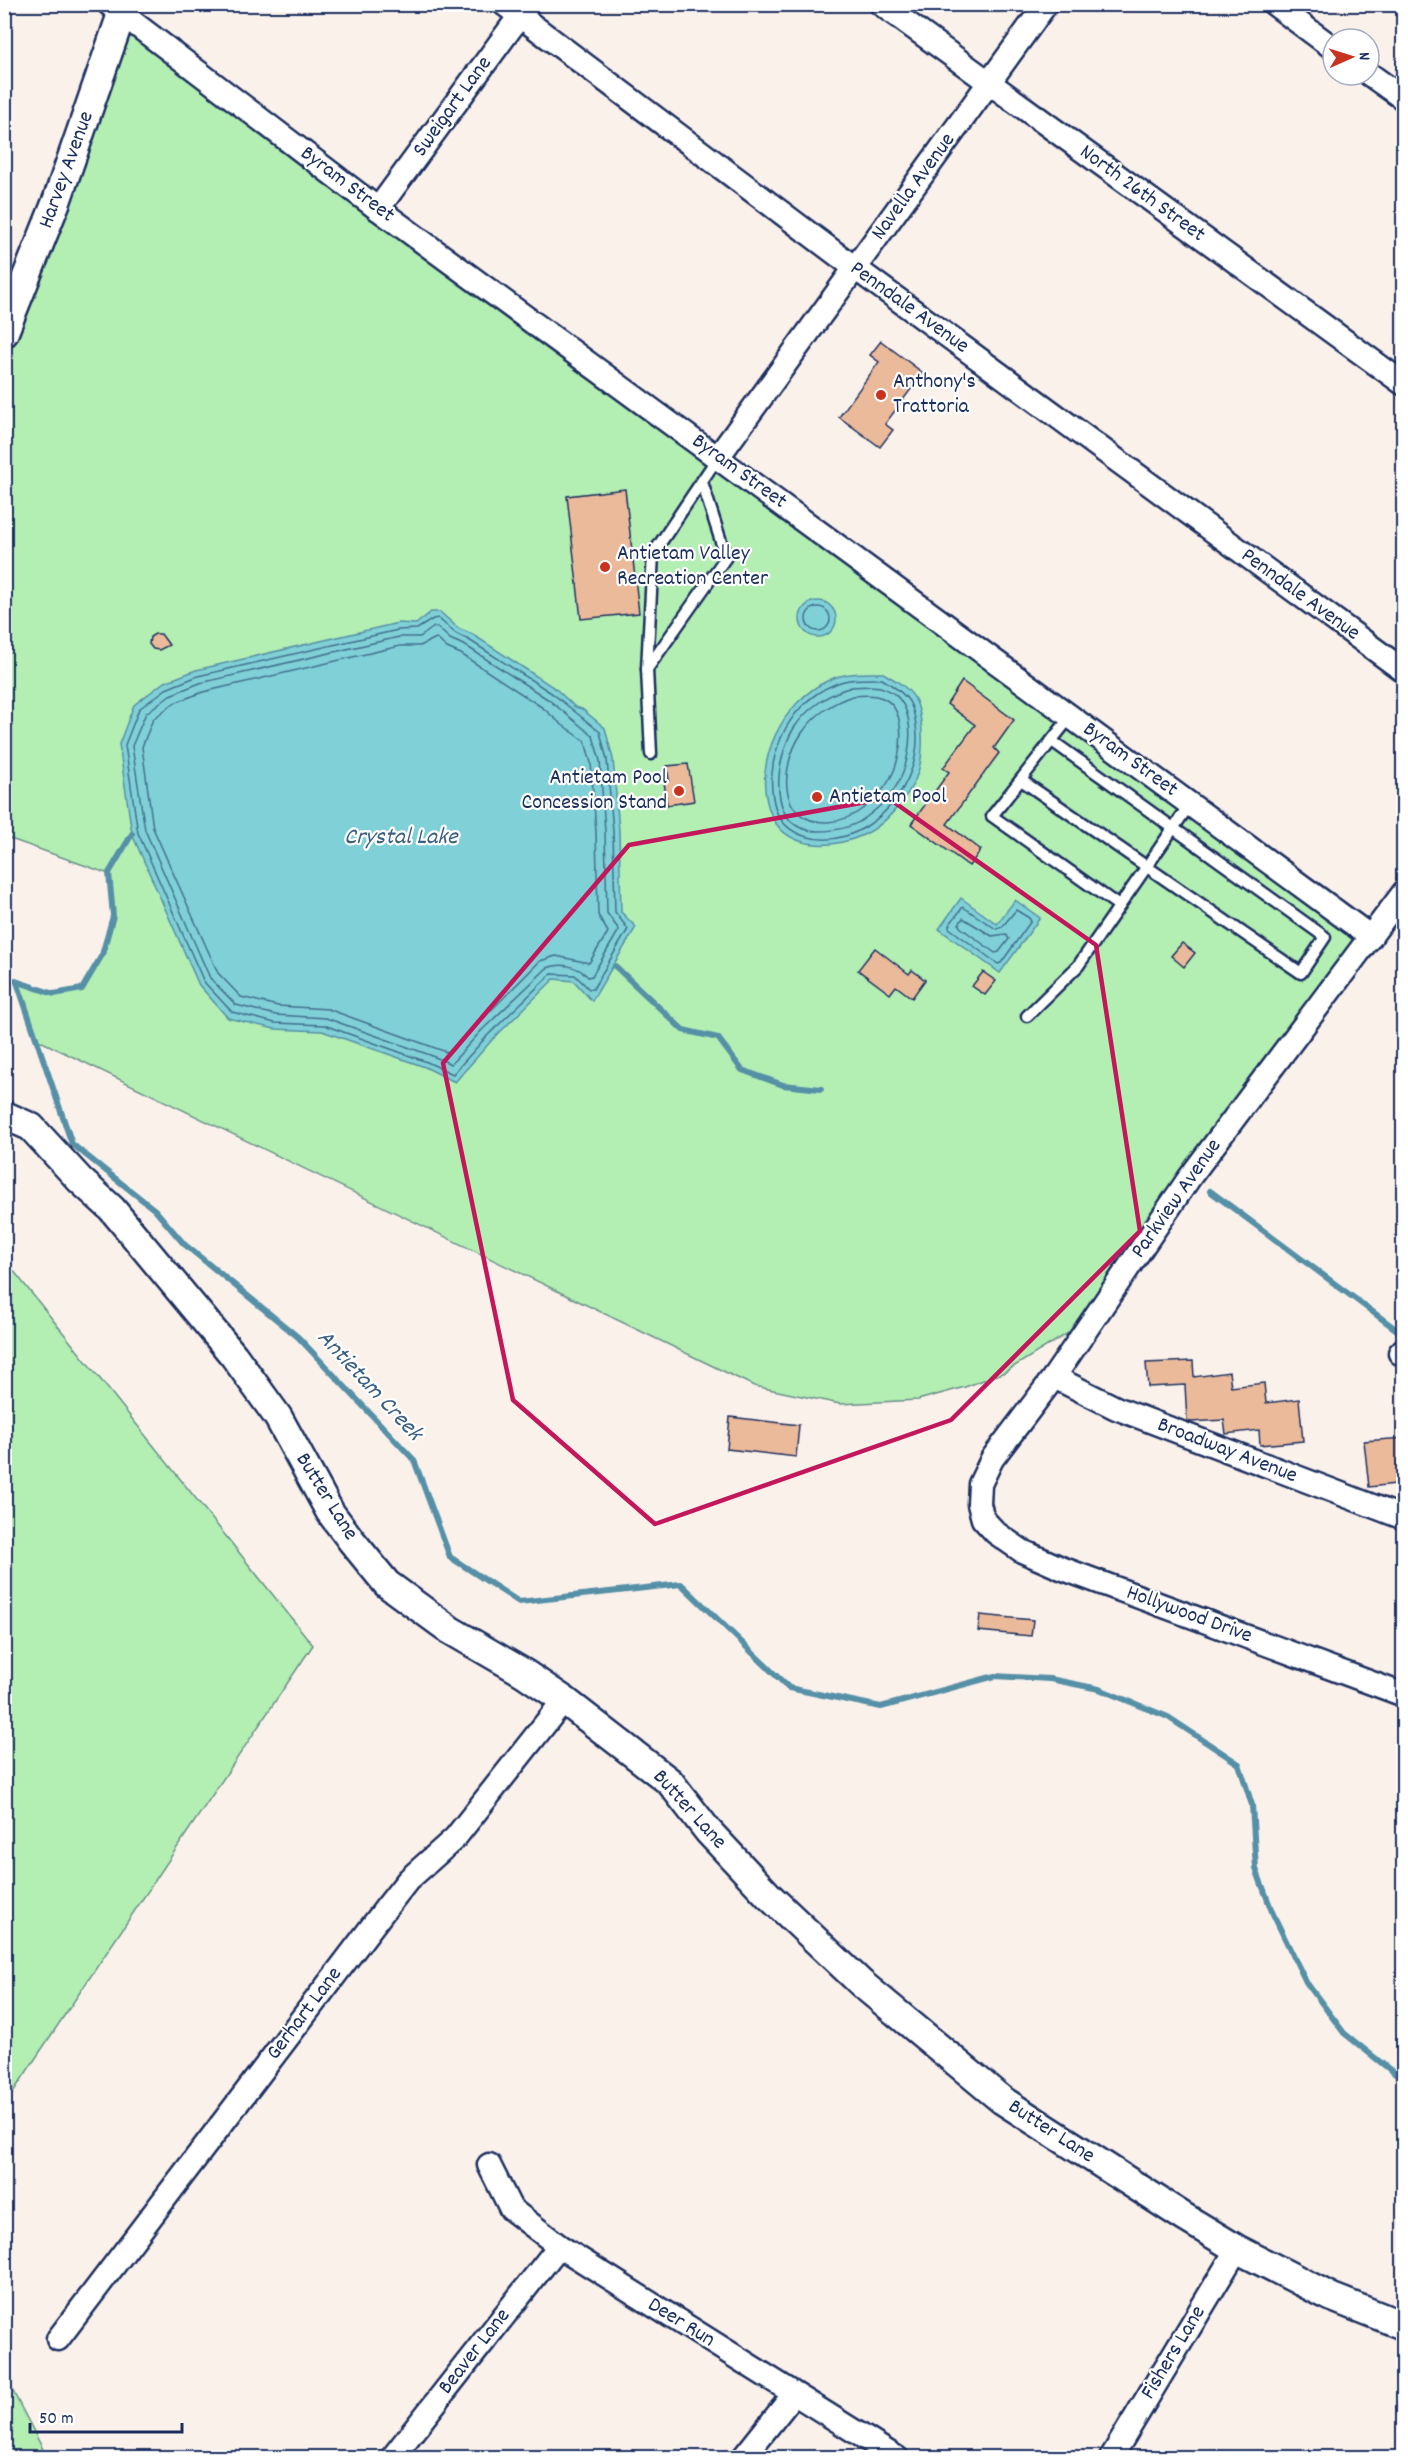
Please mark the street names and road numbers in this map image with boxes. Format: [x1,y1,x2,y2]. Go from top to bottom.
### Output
street label: Sweigart Lane [406,50,500,164]
street label: Harvey Avenue [31,107,103,233]
street label: Navella Avenue [864,127,964,247]
street label: North 26th Street [1073,138,1211,250]
street label: Byram Street [293,139,401,231]
street label: Penndale Avenue [843,254,975,362]
street label: Byram Street [685,427,793,517]
street label: Penndale Avenue [1234,541,1366,649]
street label: Byram Street [1076,715,1184,805]
street label: Parkview Avenue [1124,1133,1230,1265]
street label: Broadway Avenue [1153,1410,1301,1492]
street label: Butter Lane [287,1447,365,1547]
street label: Hollywood Drive [1122,1578,1256,1652]
street label: Butter Lane [645,1763,733,1857]
street label: Gerhart Lane [260,1961,350,2067]
street label: Butter Lane [1001,2092,1101,2172]
street label: Deer Run [641,2290,721,2356]
street label: Fishers Lane [1134,2300,1214,2406]
street label: Beaver Lane [431,2302,519,2402]

